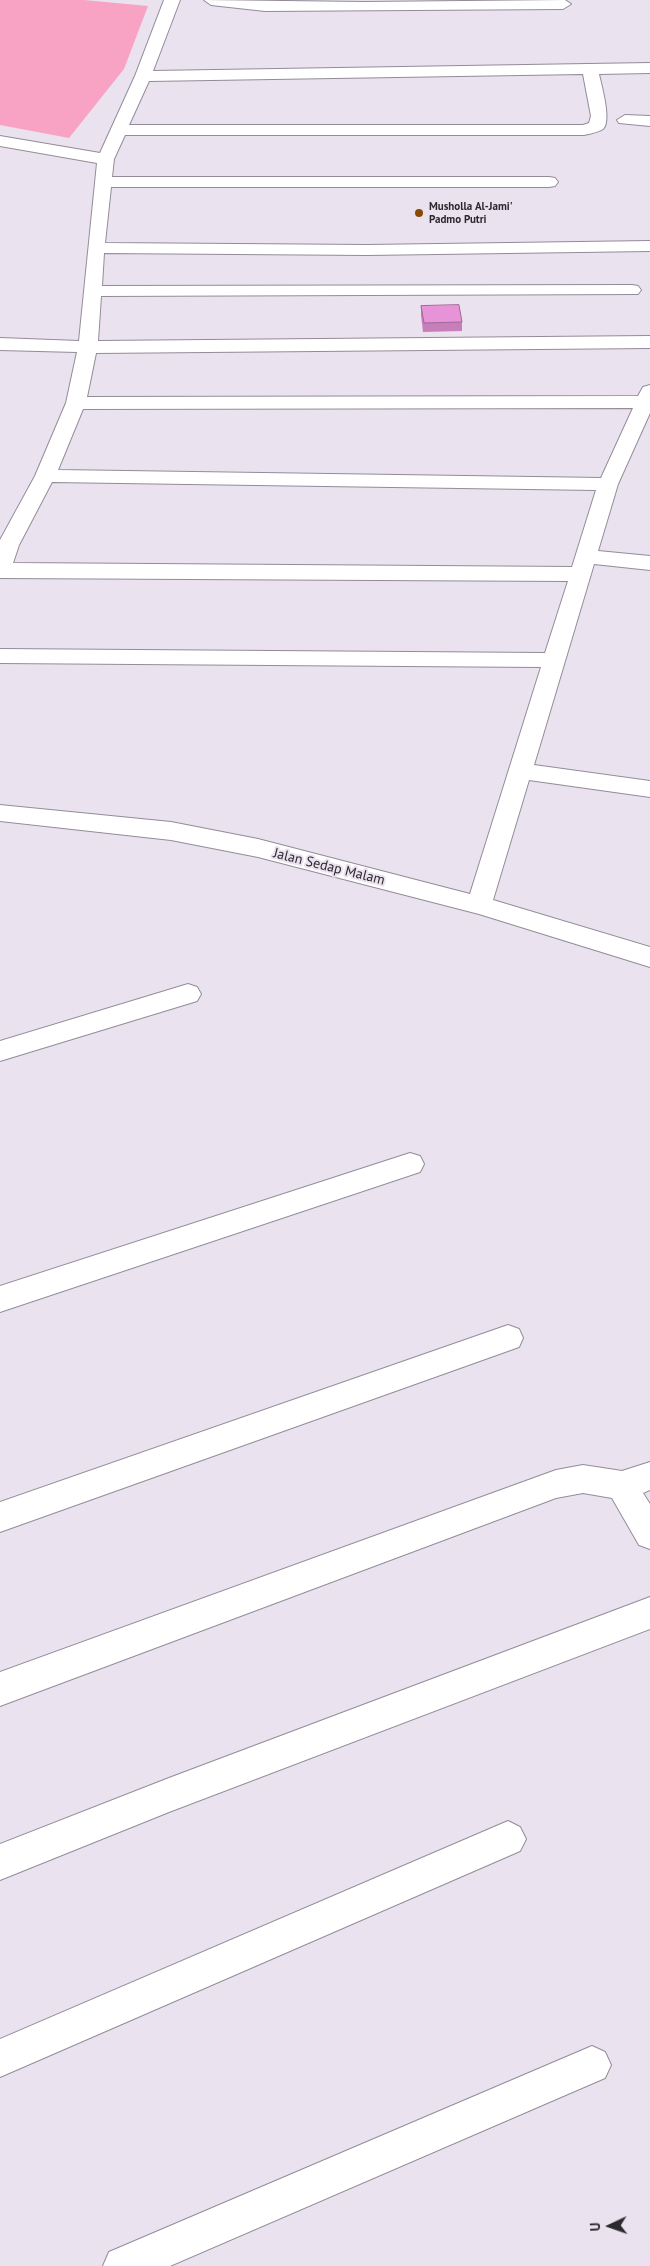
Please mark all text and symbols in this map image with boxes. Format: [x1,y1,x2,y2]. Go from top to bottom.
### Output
place label: Musholla Al-Jami' Padmo Putri [429,200,513,226]
marker: Musholla Al-Jami' Padmo Putri [413,207,425,219]
street label: Jalan Sedap Malam [272,845,386,889]
north arrow [585,2201,635,2251]
text: U [586,2222,604,2232]

